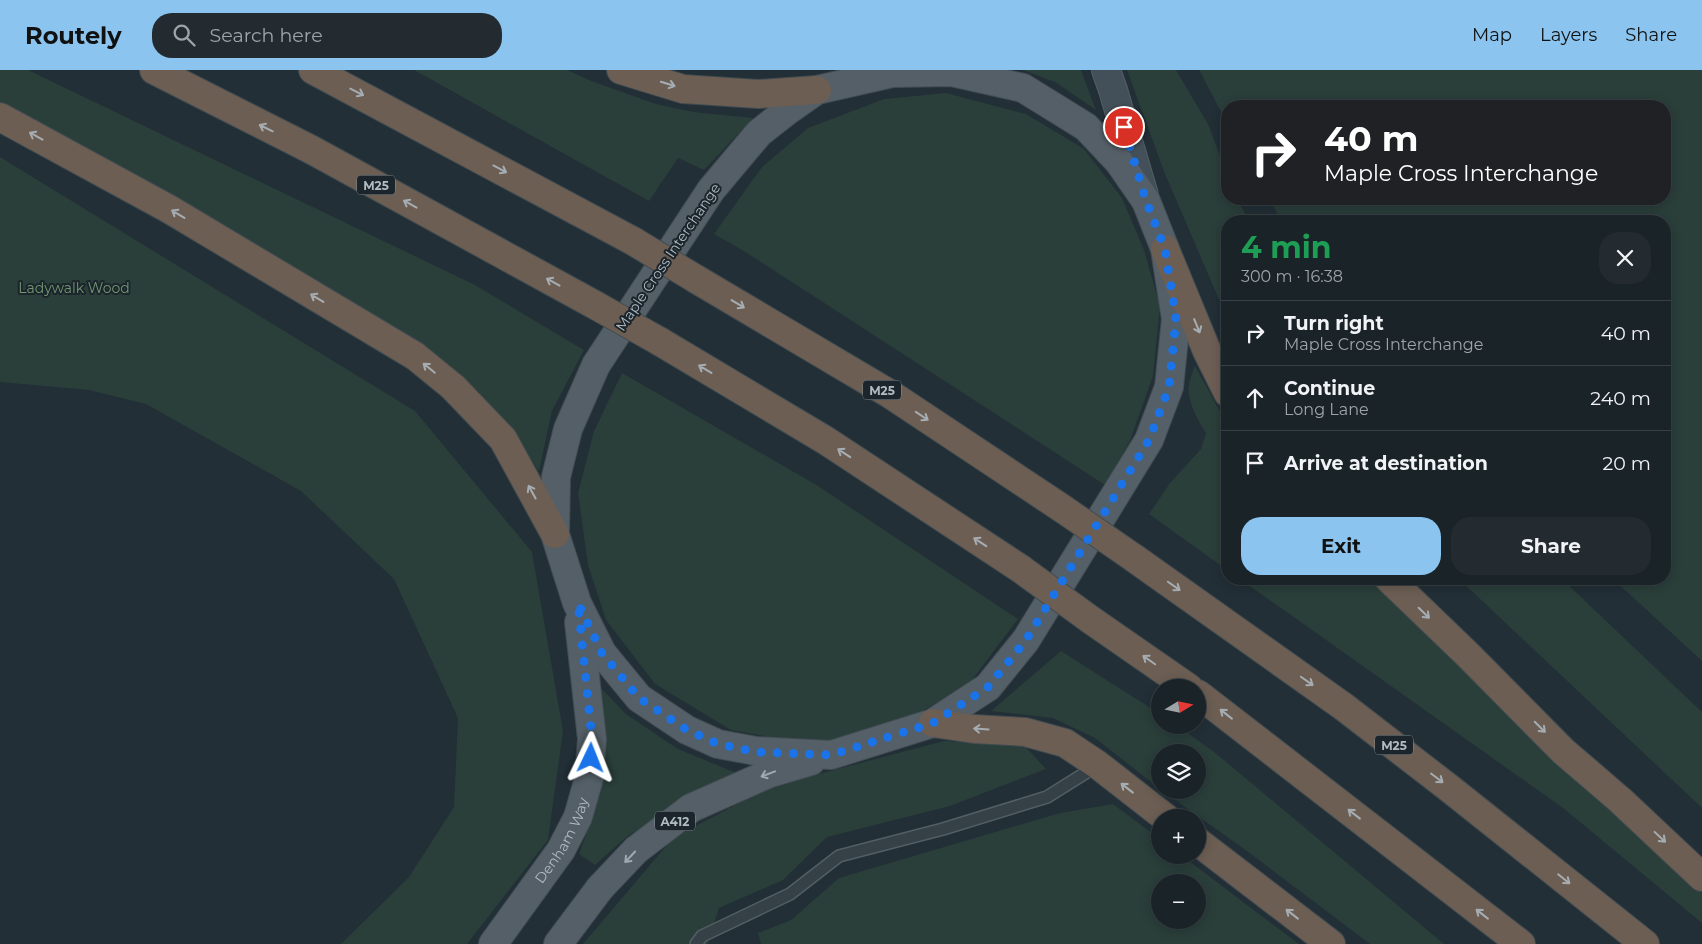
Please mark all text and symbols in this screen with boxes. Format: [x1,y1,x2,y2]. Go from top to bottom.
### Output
search box [152,13,502,58]
text: Routely [25,21,122,50]
icon: search [170,21,198,49]
text: Search here [210,24,323,47]
text: Map [1472,24,1512,46]
text: Layers [1540,24,1597,46]
text: Share [1625,24,1677,46]
one-way arrow [660,80,676,90]
one-way arrow [349,87,364,97]
pin [1103,106,1145,148]
icon: arrive [1110,113,1138,141]
text: 40 m [1324,117,1419,160]
icon: right [1241,120,1306,185]
one-way arrow [259,122,274,132]
one-way arrow [28,131,43,141]
text: Maple Cross Interchange [1324,160,1598,187]
one-way arrow [492,164,507,174]
road number: M25 [357,176,395,194]
street label: Maple Cross Interchange [612,180,724,334]
one-way arrow [403,199,418,208]
one-way arrow [172,209,186,219]
text: 4 min [1241,229,1331,266]
button: close [1599,232,1651,284]
text: 300 m · 16:38 [1241,267,1343,286]
one-way arrow [545,277,560,287]
park label: Ladywalk Wood [18,279,130,297]
one-way arrow [311,293,325,303]
one-way arrow [731,300,745,310]
text: Turn right [1284,312,1384,335]
one-way arrow [1193,318,1202,334]
icon: right [1241,319,1269,347]
text: 40 m [1601,322,1651,345]
text: Maple Cross Interchange [1284,335,1483,354]
one-way arrow [423,362,436,373]
one-way arrow [699,363,713,373]
text: Continue [1284,377,1375,400]
road number: M25 [863,380,901,400]
icon: ahead [1241,384,1269,412]
text: 240 m [1590,387,1651,410]
text: Long Lane [1284,400,1369,419]
one-way arrow [915,410,929,421]
one-way arrow [837,448,851,458]
icon: arrive [1241,449,1269,477]
text: Arrive at destination [1284,452,1488,475]
text: 20 m [1603,452,1651,475]
one-way arrow [527,484,537,499]
button: Exit [1241,517,1441,575]
button: Share [1451,517,1651,575]
one-way arrow [974,537,988,547]
one-way arrow [1167,581,1181,591]
one-way arrow [1418,607,1431,619]
one-way arrow [1142,655,1156,665]
one-way arrow [1299,676,1313,686]
north arrow [1151,679,1206,734]
map controls [1151,679,1206,929]
one-way arrow [1220,709,1233,720]
one-way arrow [1533,721,1546,733]
one-way arrow [973,725,989,734]
position arrow [564,731,616,783]
road number: M25 [1375,736,1413,754]
button: layers [1151,744,1206,799]
one-way arrow [761,770,776,779]
one-way arrow [1430,773,1444,783]
one-way arrow [1121,782,1134,793]
street label: Denham Way [531,795,592,887]
button: + [1151,809,1206,864]
one-way arrow [1348,809,1361,820]
road number: A412 [655,811,695,830]
one-way arrow [1653,831,1666,843]
one-way arrow [624,850,636,863]
one-way arrow [1557,873,1570,884]
button: − [1151,874,1206,929]
one-way arrow [1286,909,1299,920]
one-way arrow [1475,909,1489,919]

